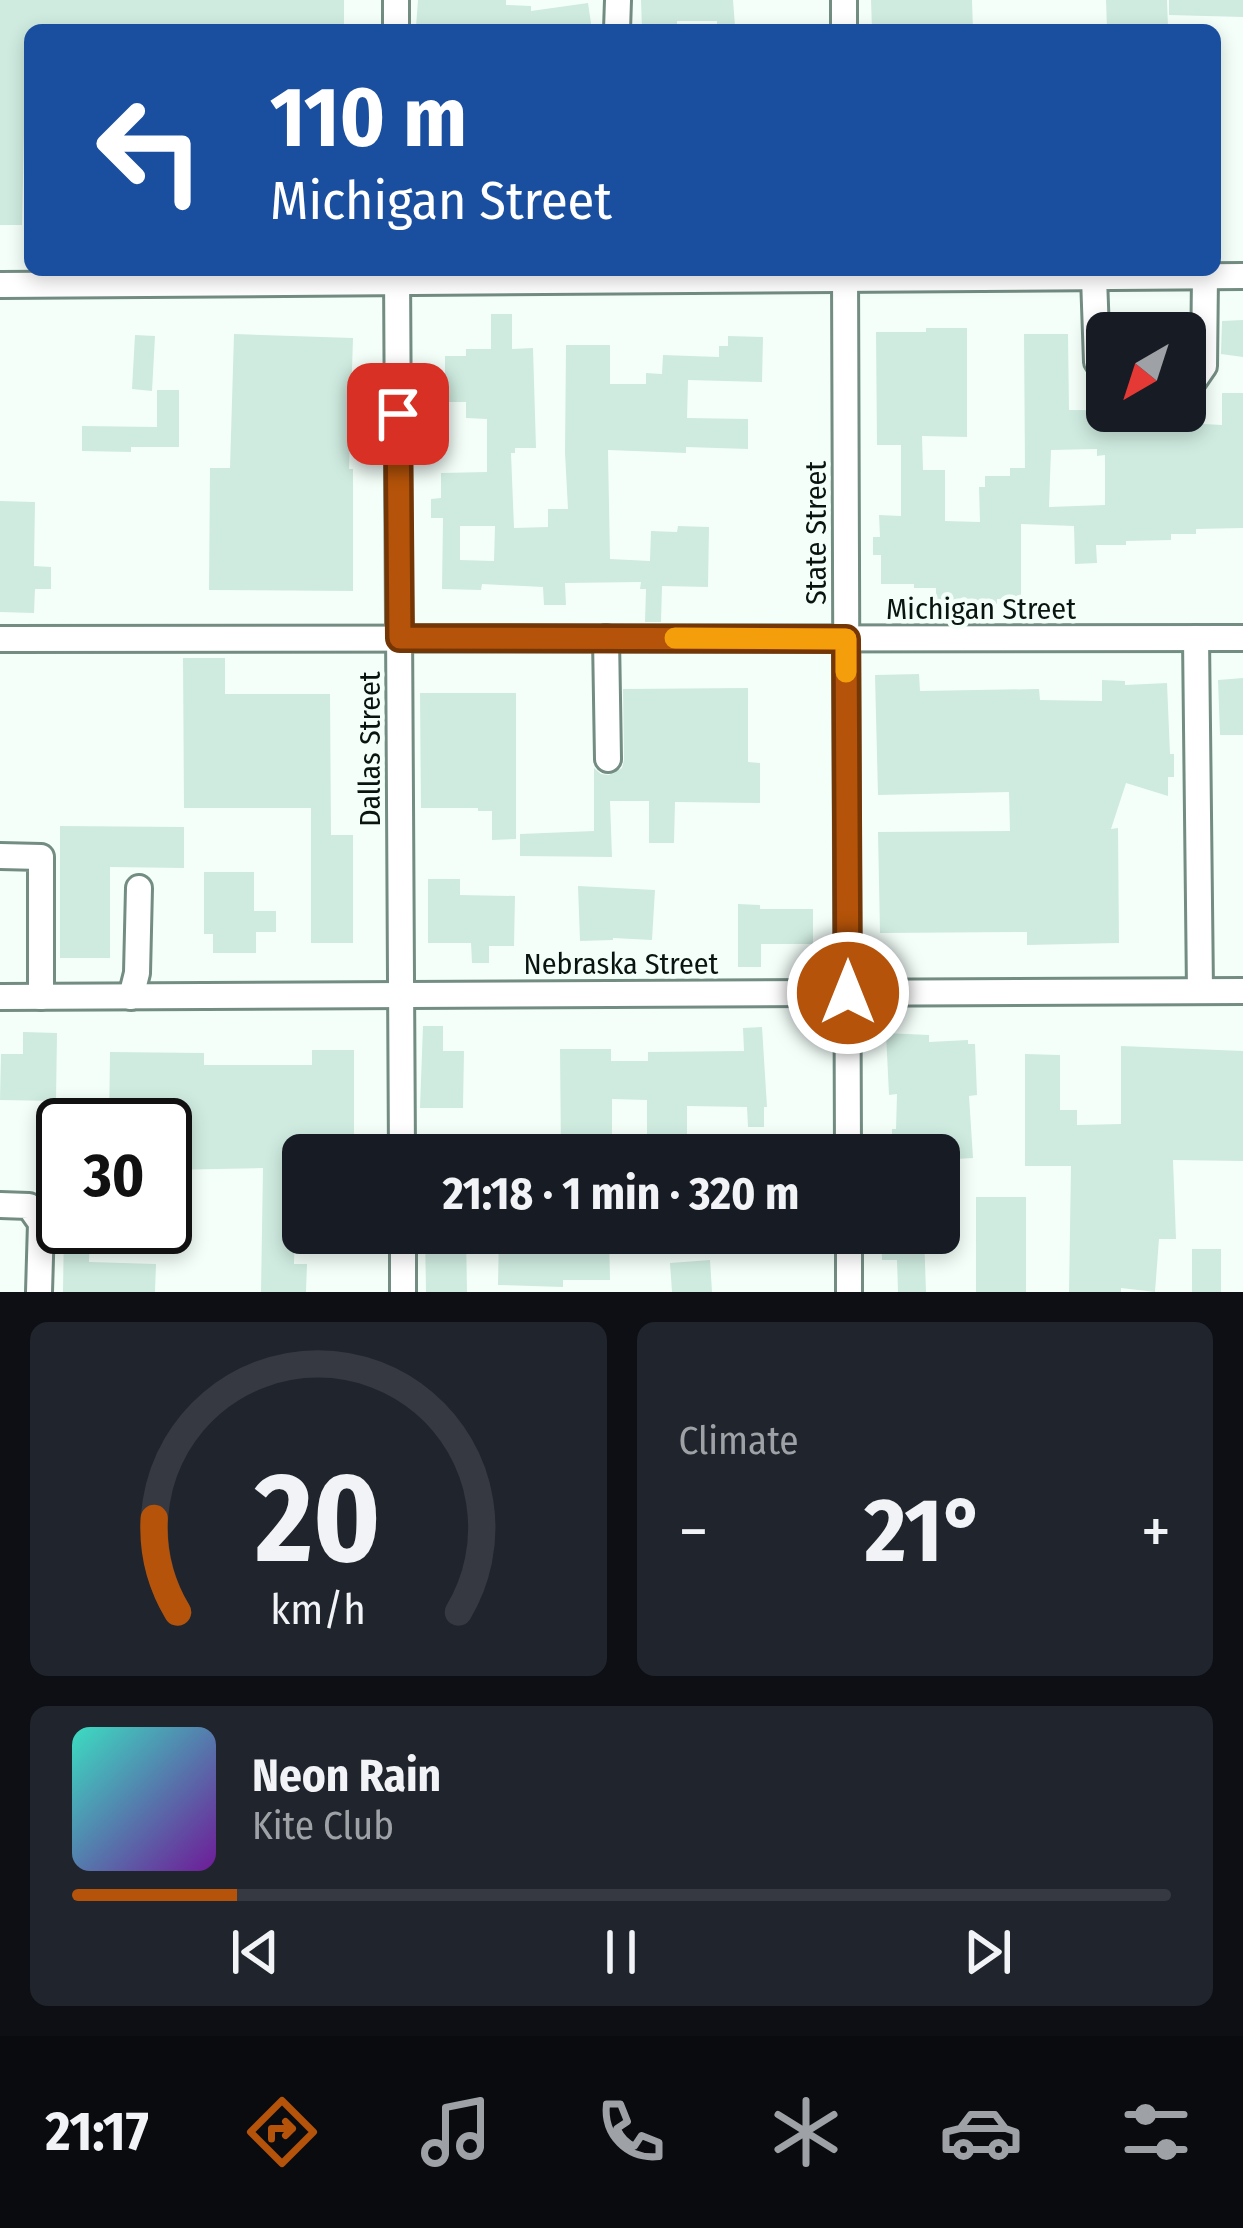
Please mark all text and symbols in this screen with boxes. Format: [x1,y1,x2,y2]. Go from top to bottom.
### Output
text: 110 m [270,67,467,168]
icon: left [72,72,228,228]
text: Michigan Street [270,169,612,233]
north arrow [1086,312,1206,432]
map controls [1086,312,1206,432]
pin [347,363,449,465]
icon: arrive [365,381,431,447]
street label: State Street [798,461,834,605]
street label: Michigan Street [886,591,1076,627]
street label: Dallas Street [352,671,388,827]
position arrow [785,930,911,1056]
street label: Nebraska Street [524,946,719,982]
speed limit sign: 30 [36,1098,192,1254]
text: 21:18 · 1 min · 320 m [443,1167,799,1221]
text: Climate [679,1418,799,1464]
text: 20 [254,1444,381,1594]
text: 21° [864,1477,985,1585]
text: − [679,1492,708,1571]
text: + [1141,1492,1171,1571]
text: km/h [270,1584,366,1635]
text: Neon Rain [252,1749,441,1803]
text: Kite Club [252,1803,394,1849]
icon: previous [222,1919,288,1985]
icon: pause [588,1919,654,1985]
icon: next [955,1919,1021,1985]
icon: directions [240,2090,324,2174]
icon: music [414,2090,498,2174]
icon: phone [589,2090,673,2174]
icon: climate [764,2090,848,2174]
icon: car [939,2090,1023,2174]
icon: filters [1114,2090,1198,2174]
text: 21:17 [45,2100,149,2164]

